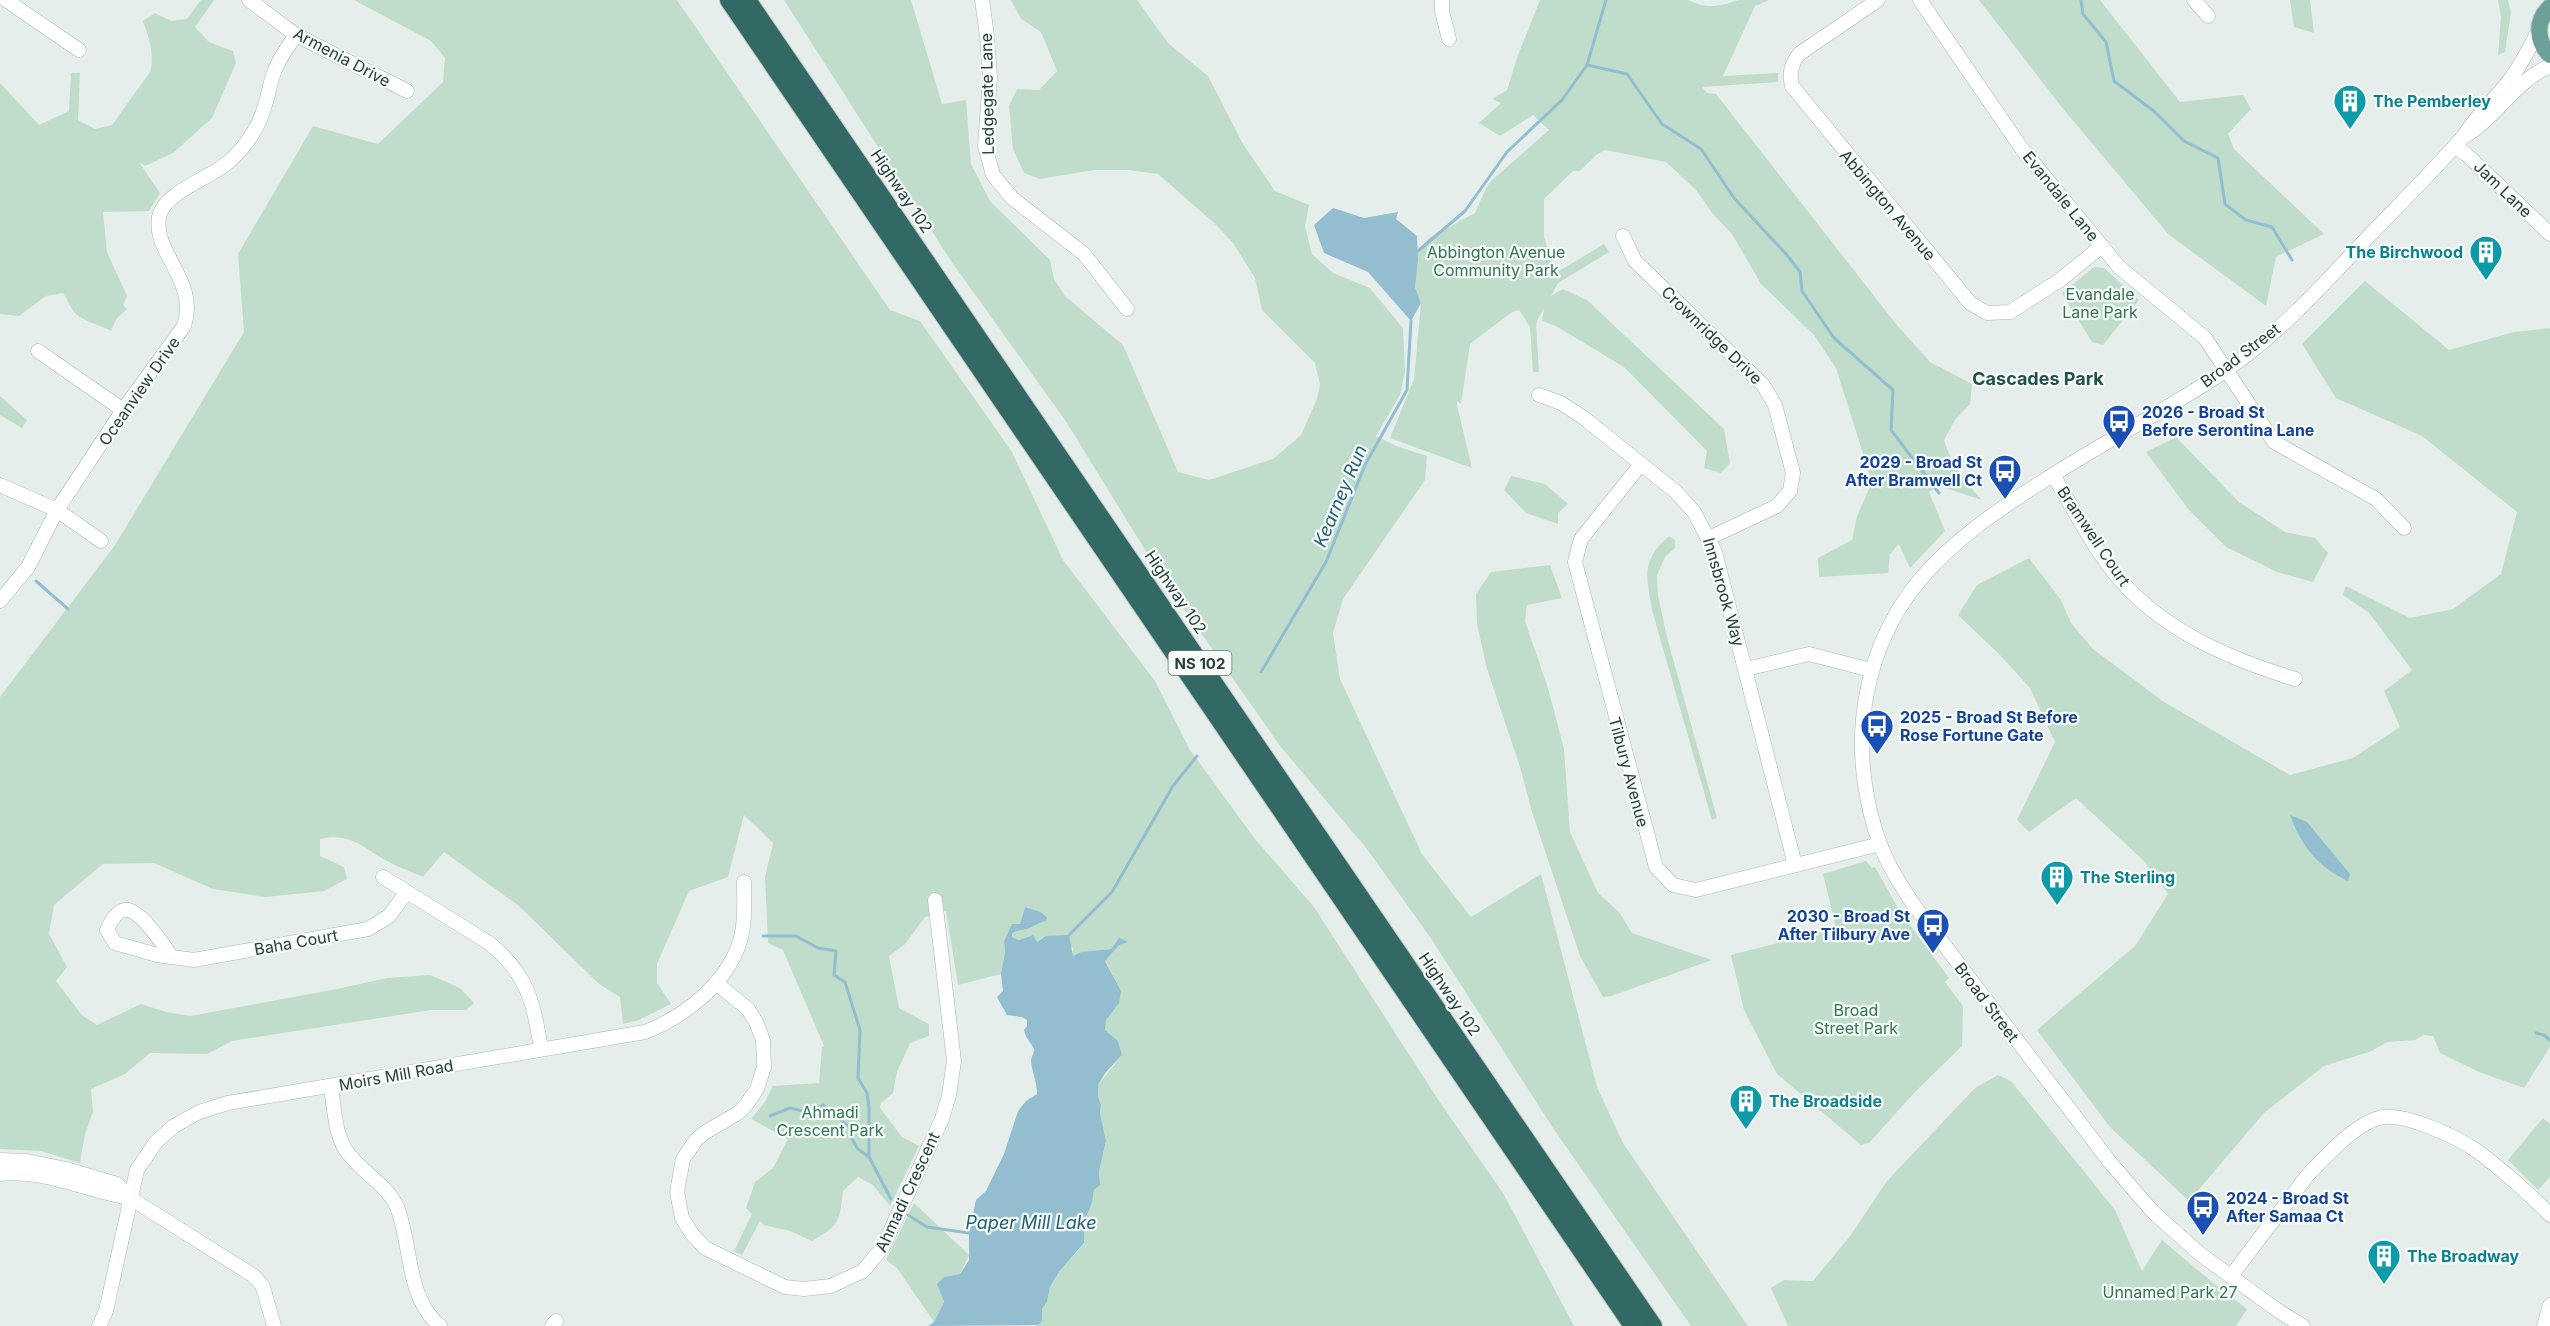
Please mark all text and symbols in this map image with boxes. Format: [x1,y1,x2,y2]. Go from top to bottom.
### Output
street label: Armenia Drive [290,23,394,91]
street label: Ledgegate Lane [976,33,998,155]
building icon: The Pemberley [2332,83,2368,130]
place label: The Pemberley [2373,91,2491,111]
street label: Highway 102 [867,145,937,237]
street label: Abbington Avenue [1836,145,1940,265]
street label: Evandale Lane [2019,147,2103,245]
street label: Jam Lane [2470,156,2536,222]
building icon: The Birchwood [2468,234,2504,281]
park label: Abbington Avenue Community Park [1427,242,1565,280]
place label: The Birchwood [2346,242,2463,262]
street label: Crownridge Drive [1657,282,1767,388]
park label: Evandale Lane Park [2062,284,2138,322]
street label: Broad Street [2196,319,2284,391]
street label: Oceanview Drive [94,333,184,449]
district label: Cascades Park [1972,368,2104,389]
place label: 2026 - Broad St Before Serontina Lane [2142,402,2314,440]
bus stop icon: 2026 - Broad St Before Serontina Lane [2101,403,2137,450]
water label: Kearney Run [1309,442,1371,550]
place label: 2029 - Broad St After Bramwell Ct [1845,452,1982,490]
bus stop icon: 2029 - Broad St After Bramwell Ct [1987,453,2023,500]
street label: Bramwell Court [2053,482,2135,590]
street label: Innsbrook Way [1699,535,1749,649]
street label: Highway 102 [1141,546,1211,638]
road number: NS 102 [1168,651,1232,675]
place label: 2025 - Broad St Before Rose Fortune Gate [1900,707,2078,745]
bus stop icon: 2025 - Broad St Before Rose Fortune Gate [1859,708,1895,755]
street label: Tilbury Avenue [1605,715,1653,829]
building icon: The Sterling [2039,859,2075,906]
place label: The Sterling [2080,867,2175,887]
place label: 2030 - Broad St After Tilbury Ave [1778,906,1910,944]
bus stop icon: 2030 - Broad St After Tilbury Ave [1915,907,1951,954]
street label: Baha Court [253,925,339,959]
street label: Highway 102 [1415,948,1485,1040]
street label: Broad Street [1951,958,2023,1046]
park label: Broad Street Park [1814,1000,1898,1038]
street label: Moirs Mill Road [337,1055,455,1095]
building icon: The Broadside [1728,1083,1764,1130]
place label: The Broadside [1769,1091,1882,1111]
park label: Ahmadi Crescent Park [776,1102,884,1140]
street label: Ahmadi Crescent [870,1129,944,1255]
place label: 2024 - Broad St After Samaa Ct [2226,1188,2349,1226]
bus stop icon: 2024 - Broad St After Samaa Ct [2185,1189,2221,1236]
water label: Paper Mill Lake [965,1212,1097,1233]
building icon: The Broadway [2366,1238,2402,1285]
place label: The Broadway [2407,1246,2520,1266]
park label: Unnamed Park 27 [2102,1282,2238,1302]

